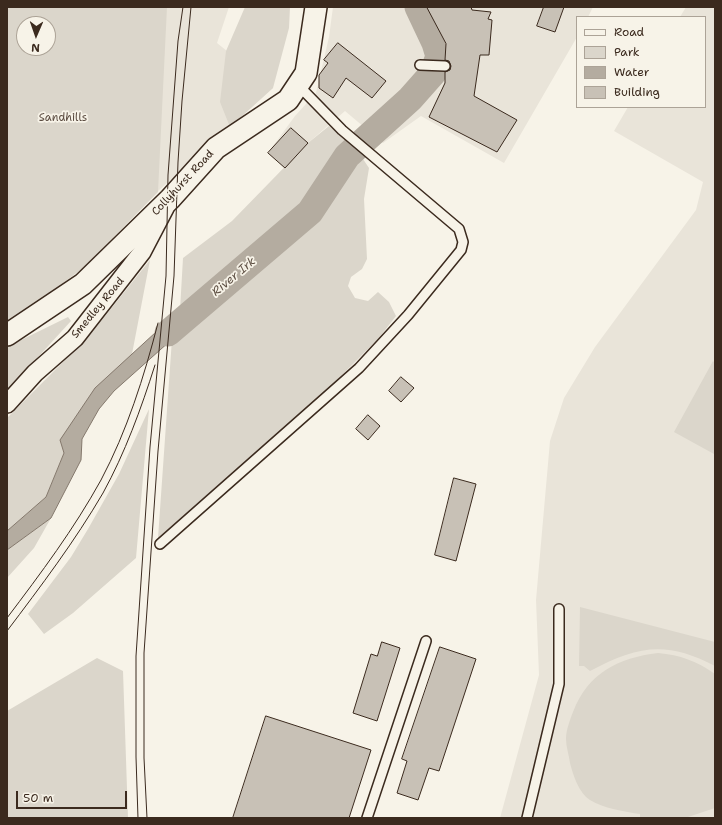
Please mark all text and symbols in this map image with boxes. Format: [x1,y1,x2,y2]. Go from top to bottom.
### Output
north arrow [16,16,56,56]
legend [576,16,706,108]
text: Road [614,24,644,40]
text: N [31,40,40,55]
text: Park [614,44,640,60]
text: Water [614,64,649,80]
text: Building [614,84,660,100]
park label: Sandhills [39,111,87,125]
street label: Collyhurst Road [149,147,217,219]
water label: River Irk [209,254,259,300]
street label: Smedley Road [69,275,127,341]
scale bar [18,783,129,809]
text: 50 m [23,790,53,806]

